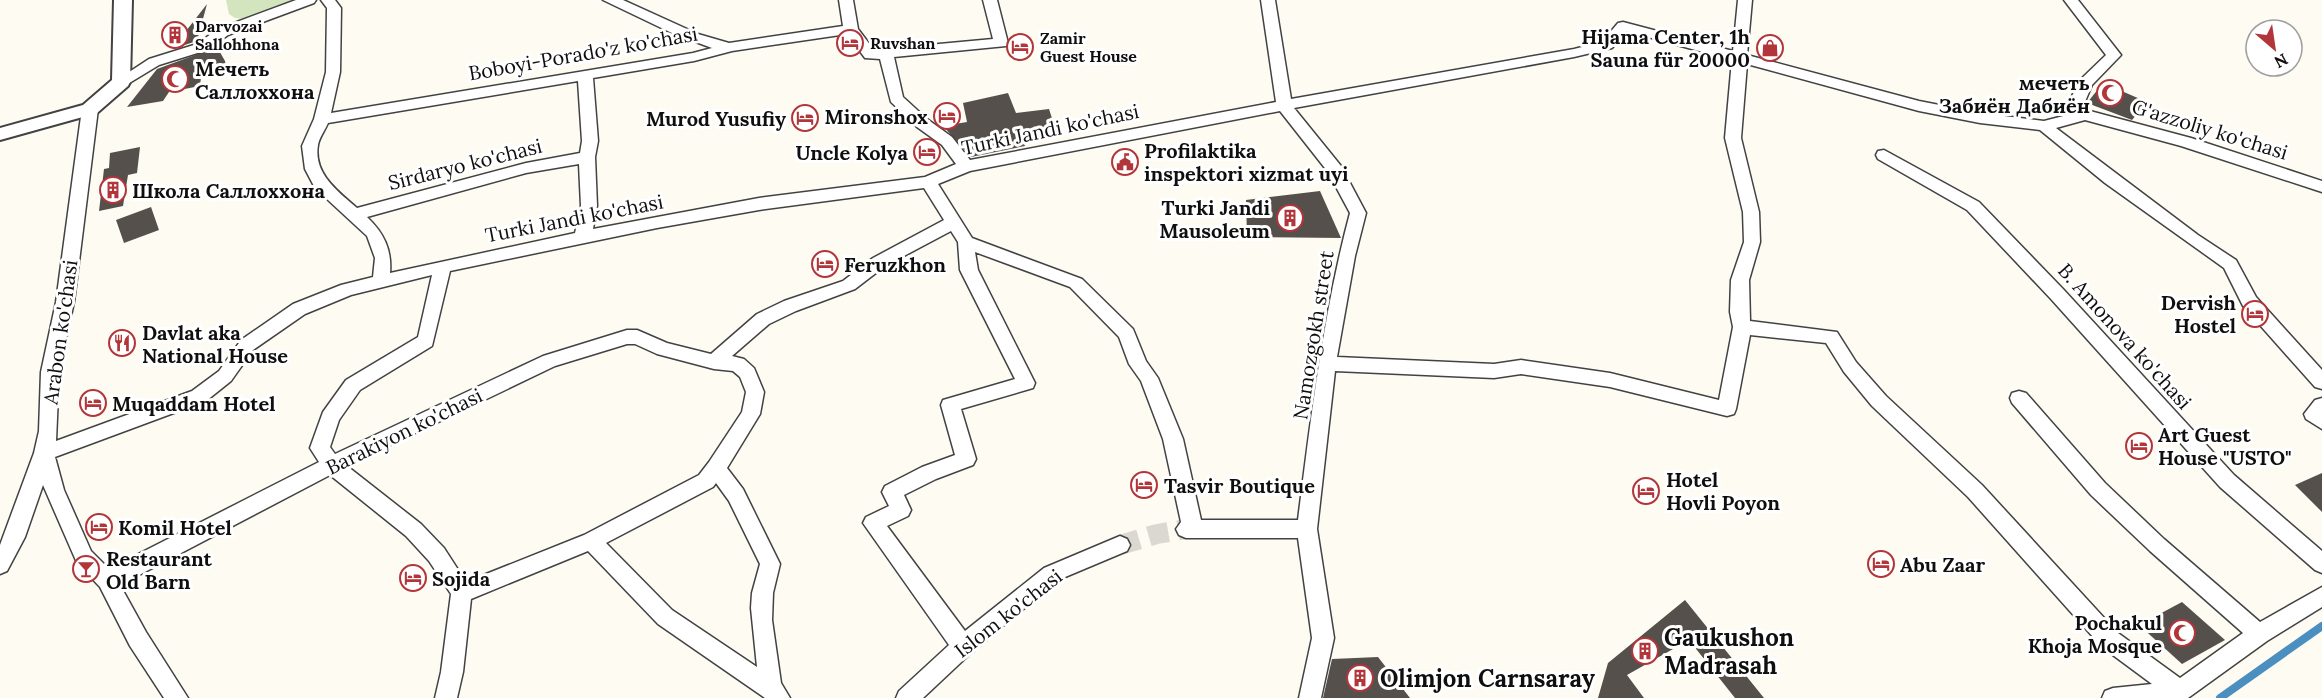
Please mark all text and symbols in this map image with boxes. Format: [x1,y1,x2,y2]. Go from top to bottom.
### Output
place label: Darvozai Sallohhona [195,16,280,54]
north arrow [2244,18,2304,78]
building icon: Darvozai Sallohhona [160,20,190,50]
street label: Boboyi-Porado'z ko'chasi [467,21,699,85]
place label: Hijama Center, 1h Sauna für 20000 [1581,24,1751,72]
hotel icon: Ruvshan [835,28,865,58]
place label: Zamir Guest House [1040,28,1137,66]
hotel icon: Zamir Guest House [1005,32,1035,62]
place label: Ruvshan [870,33,936,53]
shop icon: Hijama Center, 1h Sauna für 20000 [1755,33,1785,63]
text: N [2271,49,2292,73]
place label: Мечеть Саллоххона [195,56,315,104]
mosque icon: Мечеть Саллоххона [160,64,190,94]
place label: мечеть Забиён Дабиён [1939,70,2090,118]
mosque icon: мечеть Забиён Дабиён [2095,78,2125,108]
street label: G'azzoliy ko'chasi [2129,93,2291,165]
street label: Turki Jandi ko'chasi [959,98,1141,160]
hotel icon: Mironshox [932,101,962,131]
hotel icon: Murod Yusufiy [790,103,820,133]
place label: Mironshox [824,104,928,129]
place label: Murod Yusufiy [646,106,786,131]
street label: Sirdaryo ko'chasi [385,133,545,195]
hotel icon: Uncle Kolya [912,137,942,167]
place label: Profilaktika inspektori xizmat uyi [1144,138,1349,186]
place label: Uncle Kolya [796,140,909,165]
public building icon: Profilaktika inspektori xizmat uyi [1110,147,1140,177]
building icon: Школа Саллоххона [98,175,128,205]
place label: Школа Саллоххона [132,178,326,203]
street label: Turki Jandi ko'chasi [483,188,665,248]
place label: Turki Jandi Mausoleum [1159,195,1271,243]
building icon: Turki Jandi Mausoleum [1275,203,1305,233]
hotel icon: Feruzkhon [810,249,840,279]
street label: Namozgokh street [1287,249,1339,421]
place label: Feruzkhon [844,252,946,277]
street label: Arabon ko'chasi [37,258,83,407]
street label: B. Amonova ko'chasi [2053,258,2197,414]
place label: Dervish Hostel [2161,290,2237,338]
hotel icon: Dervish Hostel [2240,299,2270,329]
place label: Davlat aka National House [142,320,288,368]
restaurant icon: Davlat aka National House [107,328,137,358]
street label: Barakiyon ko'chasi [322,382,486,480]
hotel icon: Muqaddam Hotel [78,388,108,418]
place label: Muqaddam Hotel [112,391,275,416]
place label: Art Guest House "USTO" [2158,422,2292,470]
hotel icon: Art Guest House "USTO" [2124,431,2154,461]
place label: Hotel Hovli Poyon [1666,467,1780,515]
hotel icon: Tasvir Boutique [1129,470,1159,500]
place label: Tasvir Boutique [1164,473,1315,498]
hotel icon: Hotel Hovli Poyon [1631,476,1661,506]
hotel icon: Komil Hotel [84,512,114,542]
place label: Komil Hotel [118,515,232,540]
place label: Restaurant Old Barn [106,546,213,594]
hotel icon: Abu Zaar [1866,549,1896,579]
place label: Abu Zaar [1900,552,1985,577]
bar icon: Restaurant Old Barn [71,554,101,584]
hotel icon: Sojida [398,563,428,593]
street label: Islom ko'chasi [949,563,1067,663]
place label: Sojida [432,566,491,591]
place label: Pochakul Khoja Mosque [2028,610,2162,658]
mosque icon: Pochakul Khoja Mosque [2167,618,2197,648]
place label: Gaukushon Madrasah [1664,622,1794,681]
building icon: Gaukushon Madrasah [1630,636,1660,666]
building icon: Olimjon Carnsaray [1345,663,1375,693]
place label: Olimjon Carnsaray [1380,663,1596,694]

